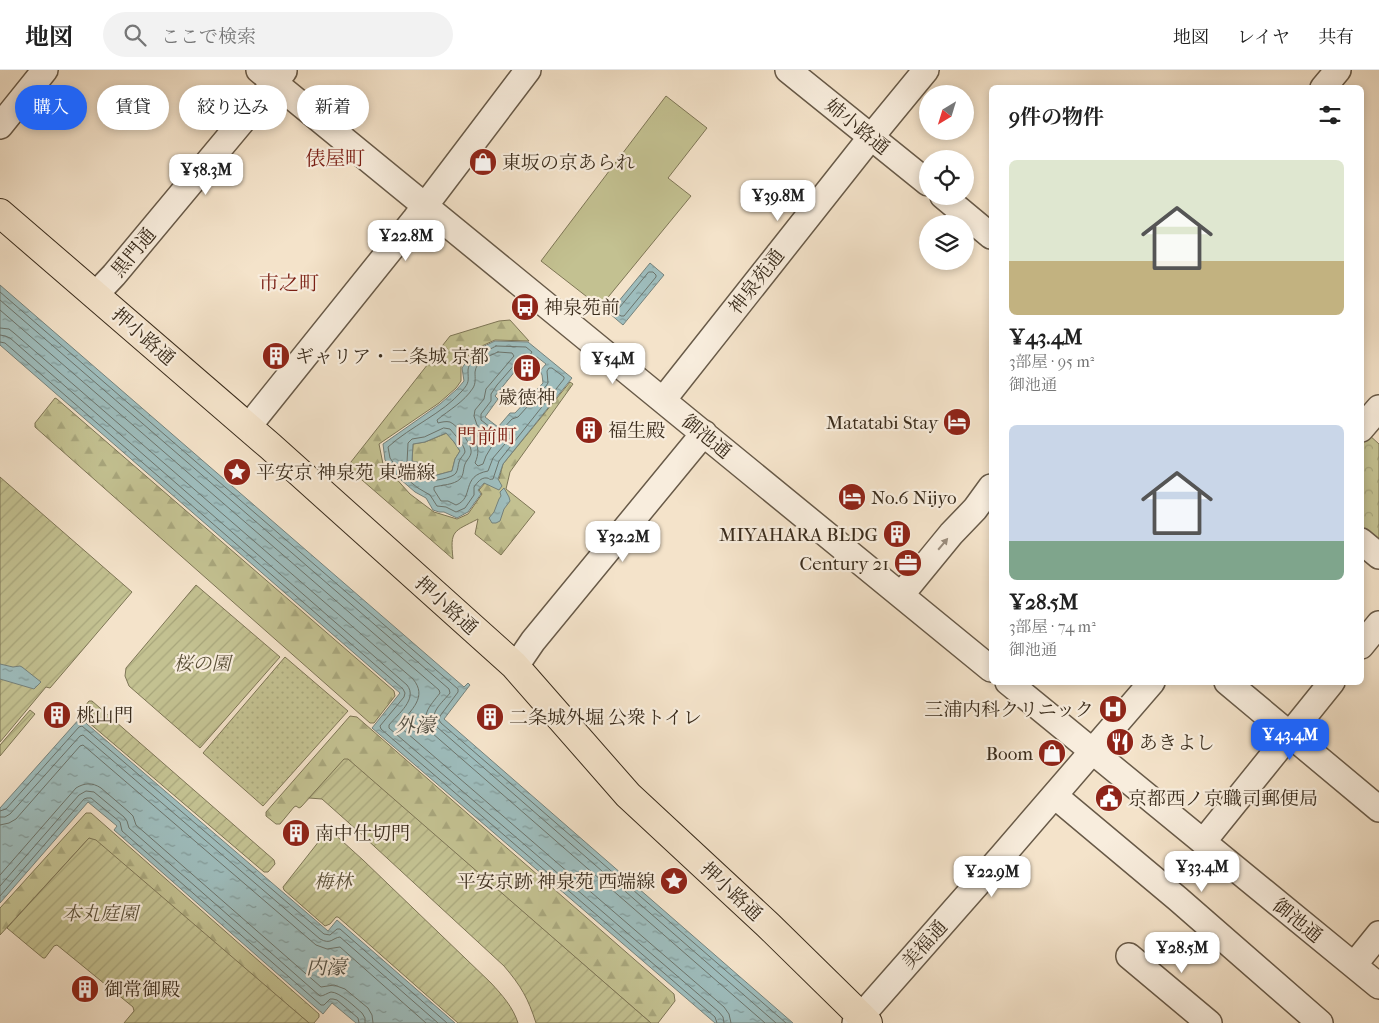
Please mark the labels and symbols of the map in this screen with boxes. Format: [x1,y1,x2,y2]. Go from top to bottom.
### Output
north arrow [919,85,974,140]
street label: 姉小路通 [821,94,894,159]
district label: 俵屋町 [305,147,365,170]
shop icon: 東坂の京あられ [468,147,498,177]
place label: 東坂の京あられ [502,152,635,174]
pin: ¥58.3M [165,154,247,196]
pin: ¥39.8M [737,180,819,222]
pin: ¥22.8M [365,220,447,262]
street label: 黒門通 [107,224,161,282]
street label: 神泉苑通 [725,245,789,318]
district label: 市之町 [259,272,319,295]
bus stop icon: 神泉苑前 [510,292,540,322]
place label: 神泉苑前 [544,297,620,319]
street label: 押小路通 [107,304,179,370]
building icon: ギャリア・二条城 京都 [261,341,291,371]
pin: ¥54M [583,342,643,385]
place label: ギャリア・二条城 京都 [295,346,489,368]
building icon: 歳徳神 [512,353,542,383]
place label: 歳徳神 [498,387,556,409]
hotel icon: Matatabi Stay [942,407,972,437]
street label: 御池通 [677,410,735,463]
place label: Matatabi Stay [826,412,939,434]
building icon: 福生殿 [574,415,604,445]
place label: 福生殿 [608,420,665,442]
district label: 門前町 [457,425,517,448]
place icon: 平安京 神泉苑 東端線 [222,457,252,487]
place label: 平安京 神泉苑 東端線 [256,462,435,484]
hotel icon: No.6 Nijyo [837,482,867,512]
place label: No.6 Nijyo [871,487,957,509]
building icon: MIYAHARA BLDG [882,519,912,549]
pin: ¥32.2M [582,520,664,563]
place label: MIYAHARA BLDG [719,524,878,546]
one-way arrow [938,538,949,551]
office icon: Century 21 [893,548,923,578]
place label: Century 21 [800,553,889,575]
street label: 押小路通 [411,572,482,639]
park label: 桜の園 [173,653,233,675]
hospital icon: 三浦内科クリニック [1098,694,1128,724]
place label: 三浦内科クリニック [924,699,1094,721]
building icon: 桃山門 [42,700,72,730]
building icon: 二条城外堀 公衆トイレ [475,702,505,732]
place label: 桃山門 [76,705,133,727]
place label: 二条城外堀 公衆トイレ [509,707,702,729]
water label: 外濠 [395,714,438,737]
pin: ¥43.4M [1249,718,1331,761]
restaurant icon: あきよし [1105,727,1135,757]
place label: あきよし [1139,732,1215,754]
shop icon: Boom [1037,738,1067,768]
place label: Boom [986,743,1033,765]
public building icon: 京都西ノ京職司郵便局 [1094,783,1124,813]
place label: 京都西ノ京職司郵便局 [1128,788,1318,810]
building icon: 南中仕切門 [281,818,311,848]
place label: 南中仕切門 [315,823,410,845]
pin: ¥33.4M [1161,850,1243,893]
pin: ¥22.9M [951,856,1033,898]
street label: 押小路通 [696,858,767,926]
place icon: 平安京跡 神泉苑 西端線 [659,866,689,896]
park label: 梅林 [314,871,355,893]
place label: 平安京跡 神泉苑 西端線 [457,871,655,893]
street label: 御池通 [1268,894,1326,947]
park label: 本丸庭園 [62,903,141,925]
street label: 美福通 [897,916,952,973]
pin: ¥28.5M [1141,932,1223,974]
water label: 内濠 [306,956,349,979]
building icon: 御常御殿 [70,974,100,1004]
place label: 御常御殿 [104,979,180,1001]

